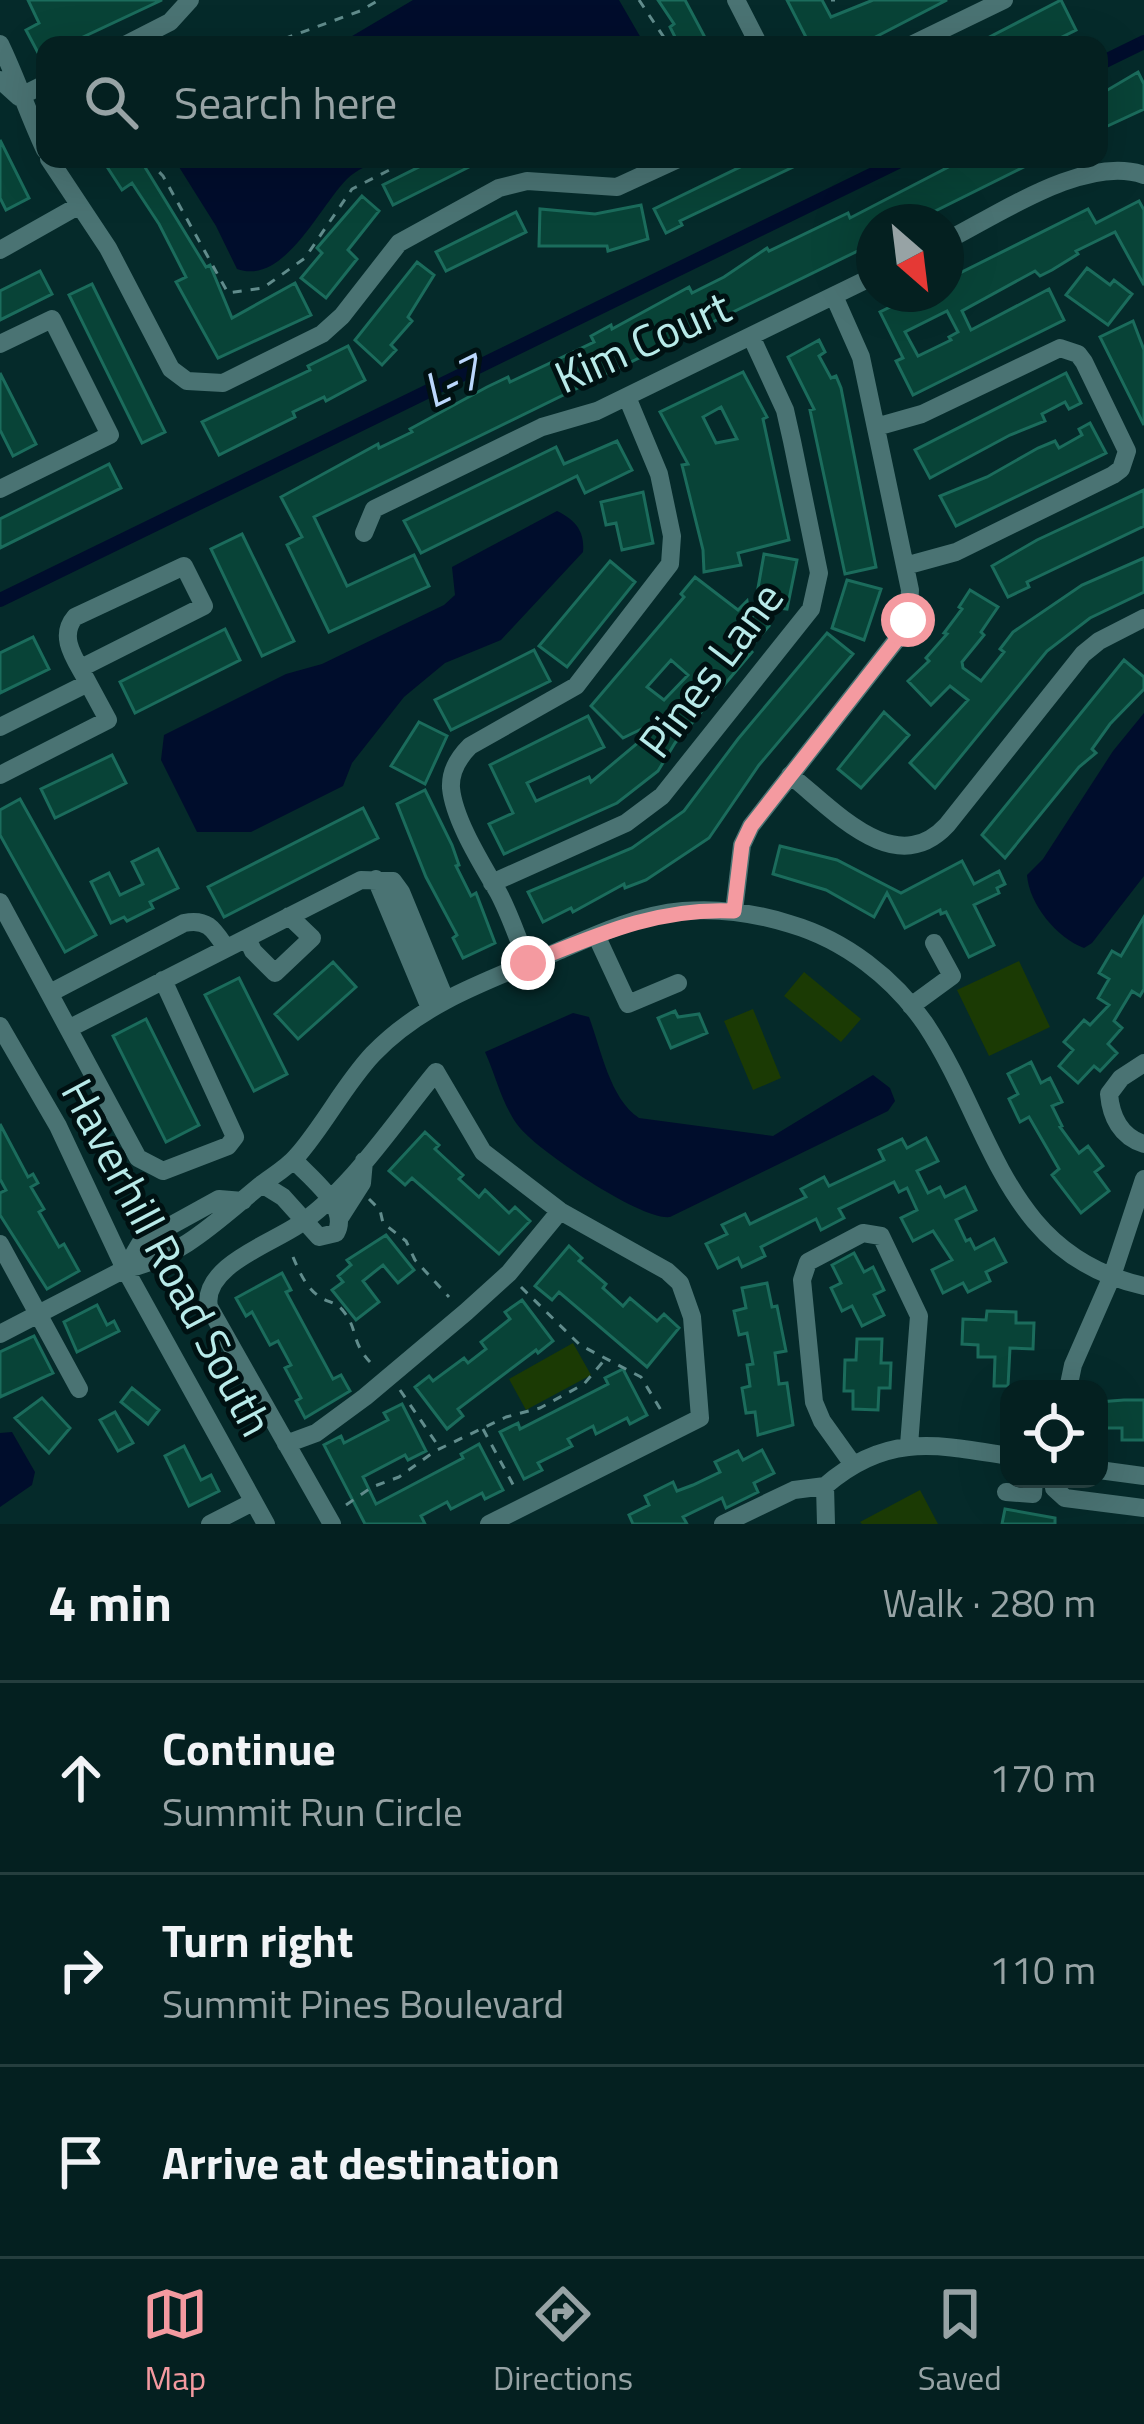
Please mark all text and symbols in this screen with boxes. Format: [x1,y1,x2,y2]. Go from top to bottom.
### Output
search box [36,36,1108,168]
text: Search here [174,68,397,136]
icon: search [78,69,144,135]
north arrow [856,204,964,312]
street label: Kim Court [543,272,741,410]
water label: L-7 [409,332,499,426]
street label: Pines Lane [621,567,799,771]
route start [881,593,935,647]
route end [501,936,555,990]
street label: Haverhill Road South [45,1066,291,1448]
map controls [1000,1380,1108,1488]
button: locate [1000,1380,1108,1488]
text: 4 min [48,1563,172,1641]
text: Walk · 280 m [882,1573,1096,1632]
text: Continue [162,1714,336,1782]
icon: ahead [48,1745,114,1811]
text: 170 m [989,1748,1096,1807]
text: Summit Run Circle [162,1782,463,1841]
text: Turn right [162,1906,353,1974]
icon: right [48,1937,114,2003]
text: 110 m [989,1940,1096,1999]
text: Summit Pines Boulevard [162,1974,564,2033]
text: Arrive at destination [162,2128,560,2196]
icon: arrive [48,2129,114,2195]
tab: Map [142,2281,208,2403]
tab: Directions [493,2281,633,2403]
tab: Saved [918,2281,1002,2403]

